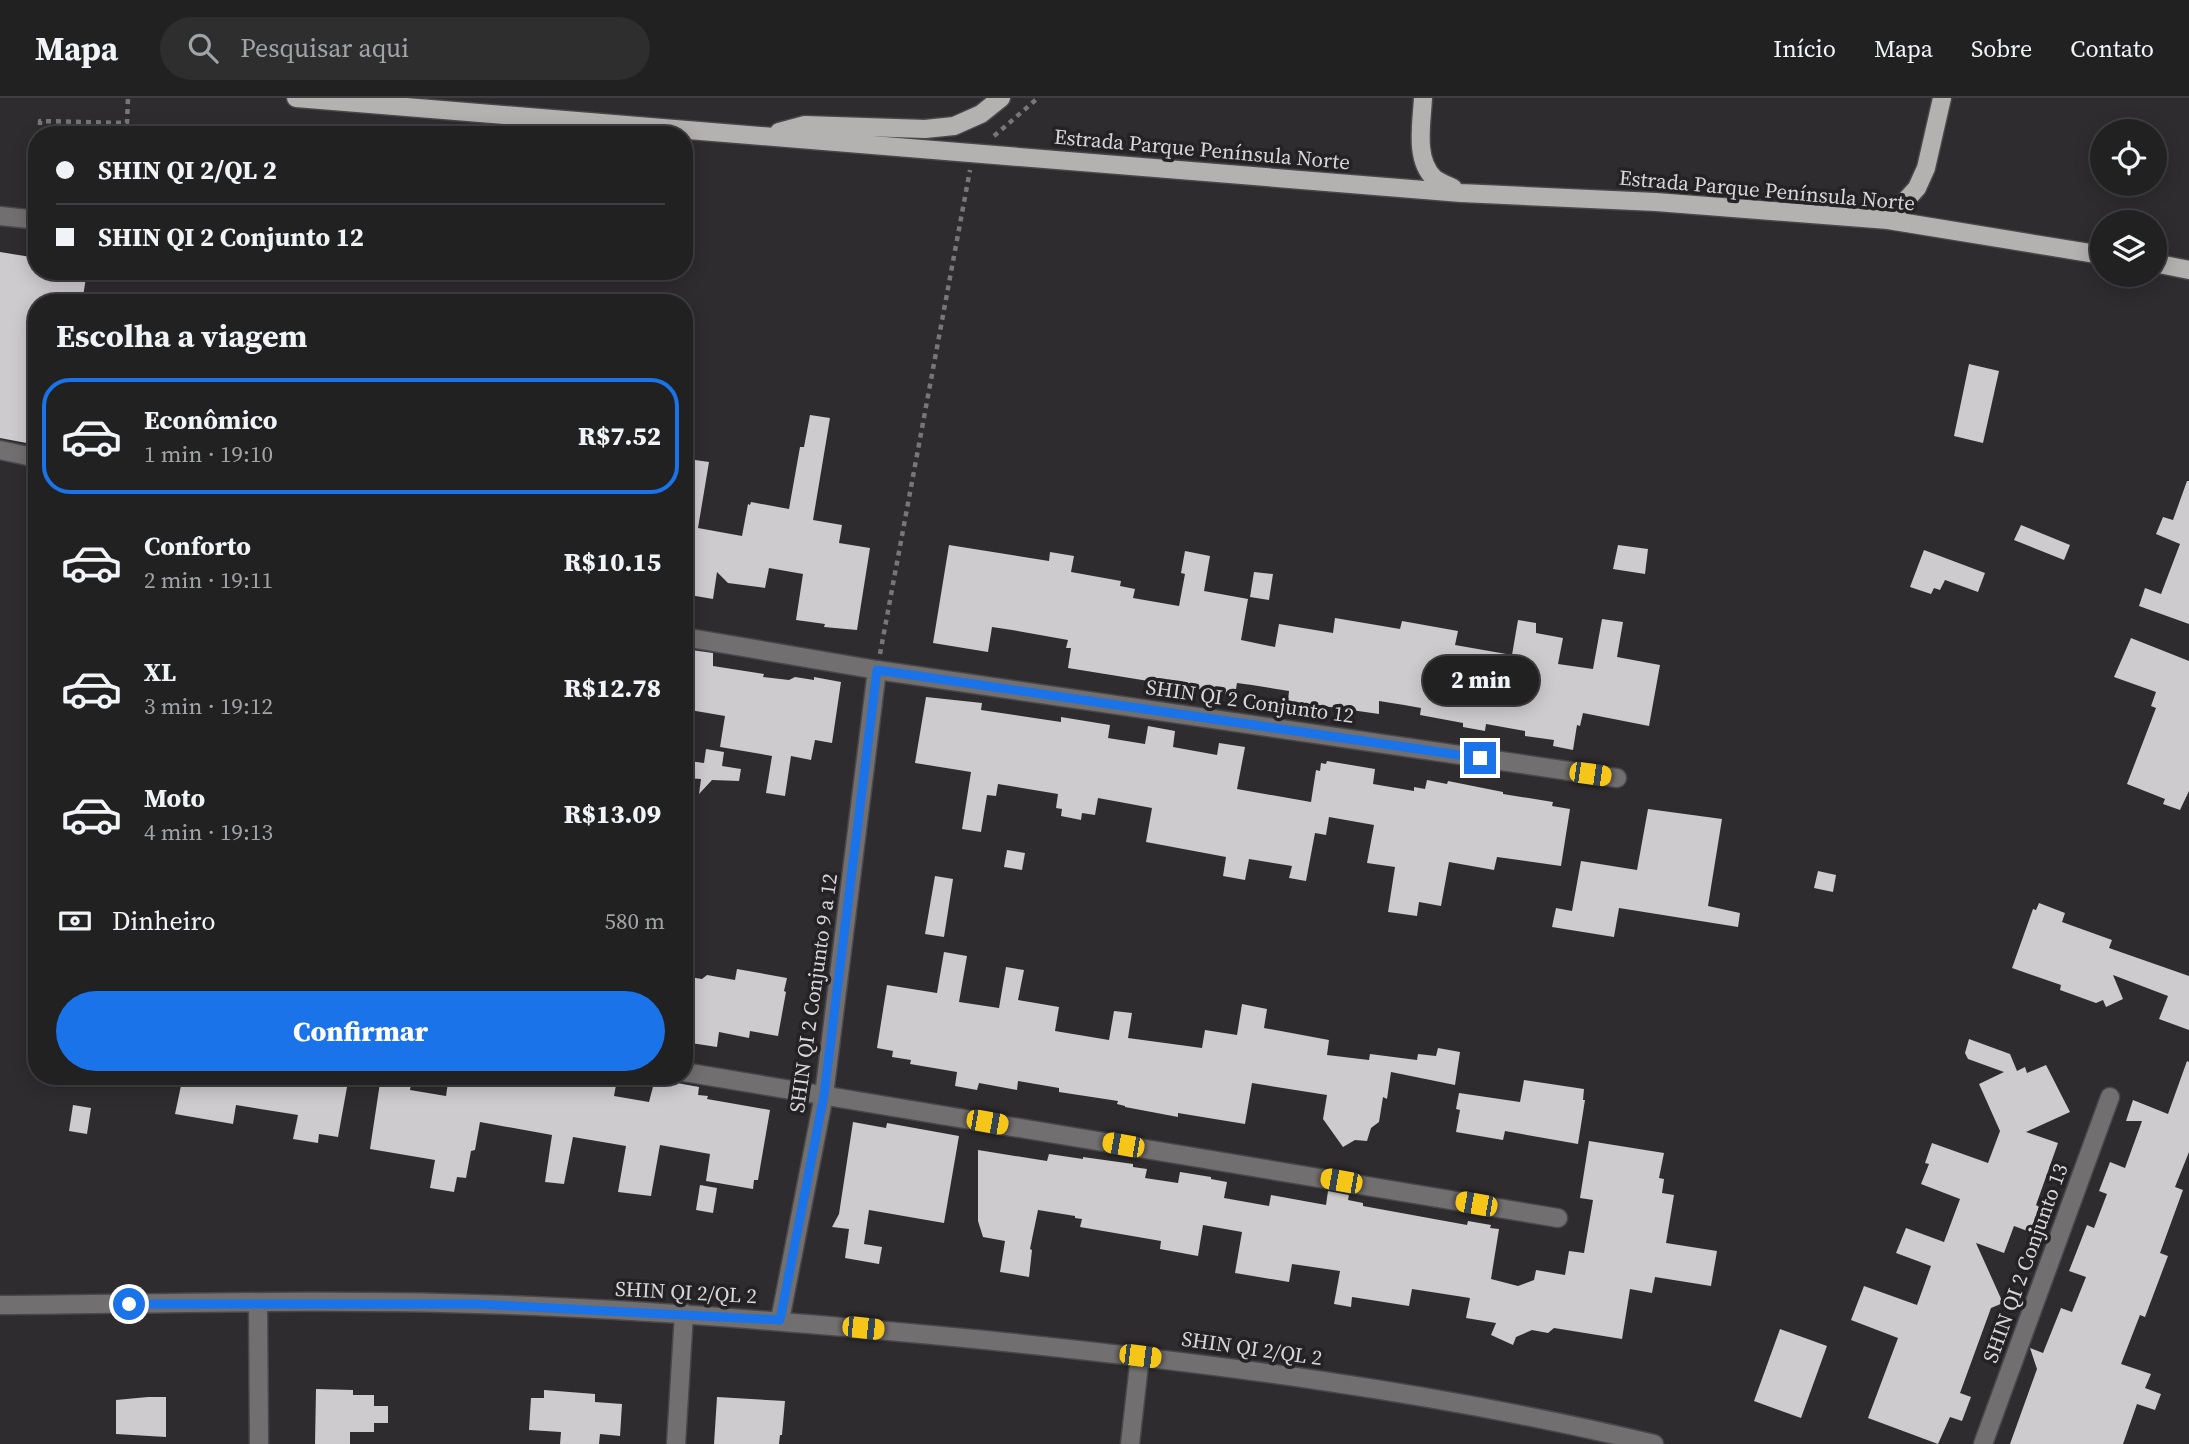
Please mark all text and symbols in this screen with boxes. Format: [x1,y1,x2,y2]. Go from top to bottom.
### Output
search box [160,17,650,80]
text: Mapa [35,26,118,71]
icon: search [184,29,222,67]
text: Pesquisar aqui [240,30,409,66]
text: Início [1773,32,1836,65]
text: Mapa [1874,32,1933,65]
text: Sobre [1971,32,2032,65]
text: Contato [2070,32,2154,65]
map controls [2090,119,2167,287]
button: locate [2090,119,2167,196]
street label: Estrada Parque Península Norte [1053,122,1351,176]
text: SHIN QI 2/QL 2 [98,152,277,188]
street label: Estrada Parque Península Norte [1618,163,1916,217]
button: layers [2090,210,2167,287]
text: SHIN QI 2 Conjunto 12 [98,219,364,255]
text: Escolha a viagem [56,314,308,358]
text: Econômico [144,402,277,438]
icon: car [60,405,123,468]
text: R$7.52 [578,418,661,454]
text: 1 min · 19:10 [144,438,273,470]
text: Conforto [144,528,251,564]
icon: car [60,531,123,594]
text: R$10.15 [564,544,661,580]
text: 2 min · 19:11 [144,564,273,596]
text: XL [144,654,176,690]
callout: 2 min [1422,656,1538,706]
icon: car [60,657,123,720]
text: 2 min [1451,664,1511,696]
text: R$12.78 [564,670,661,706]
street label: SHIN QI 2 Conjunto 12 [1144,672,1356,730]
text: 3 min · 19:12 [144,690,273,722]
route end [1464,742,1496,774]
car [1568,761,1613,787]
text: Moto [144,780,205,816]
icon: car [60,783,123,846]
text: R$13.09 [564,796,661,832]
text: 4 min · 19:13 [144,816,273,848]
street label: SHIN QI 2 Conjunto 9 a 12 [782,872,844,1114]
icon: cash [56,902,94,940]
text: Dinheiro [112,903,216,939]
text: 580 m [604,905,665,937]
button: Confirmar [56,991,665,1071]
car [965,1108,1010,1136]
car [1101,1131,1146,1159]
street label: SHIN QI 2 Conjunto 13 [1975,1159,2075,1367]
car [1319,1167,1364,1195]
car [1454,1190,1499,1218]
street label: SHIN QI 2/QL 2 [614,1274,758,1310]
route start [113,1288,145,1320]
car [842,1315,885,1341]
street label: SHIN QI 2/QL 2 [1180,1324,1324,1372]
car [1118,1343,1163,1369]

